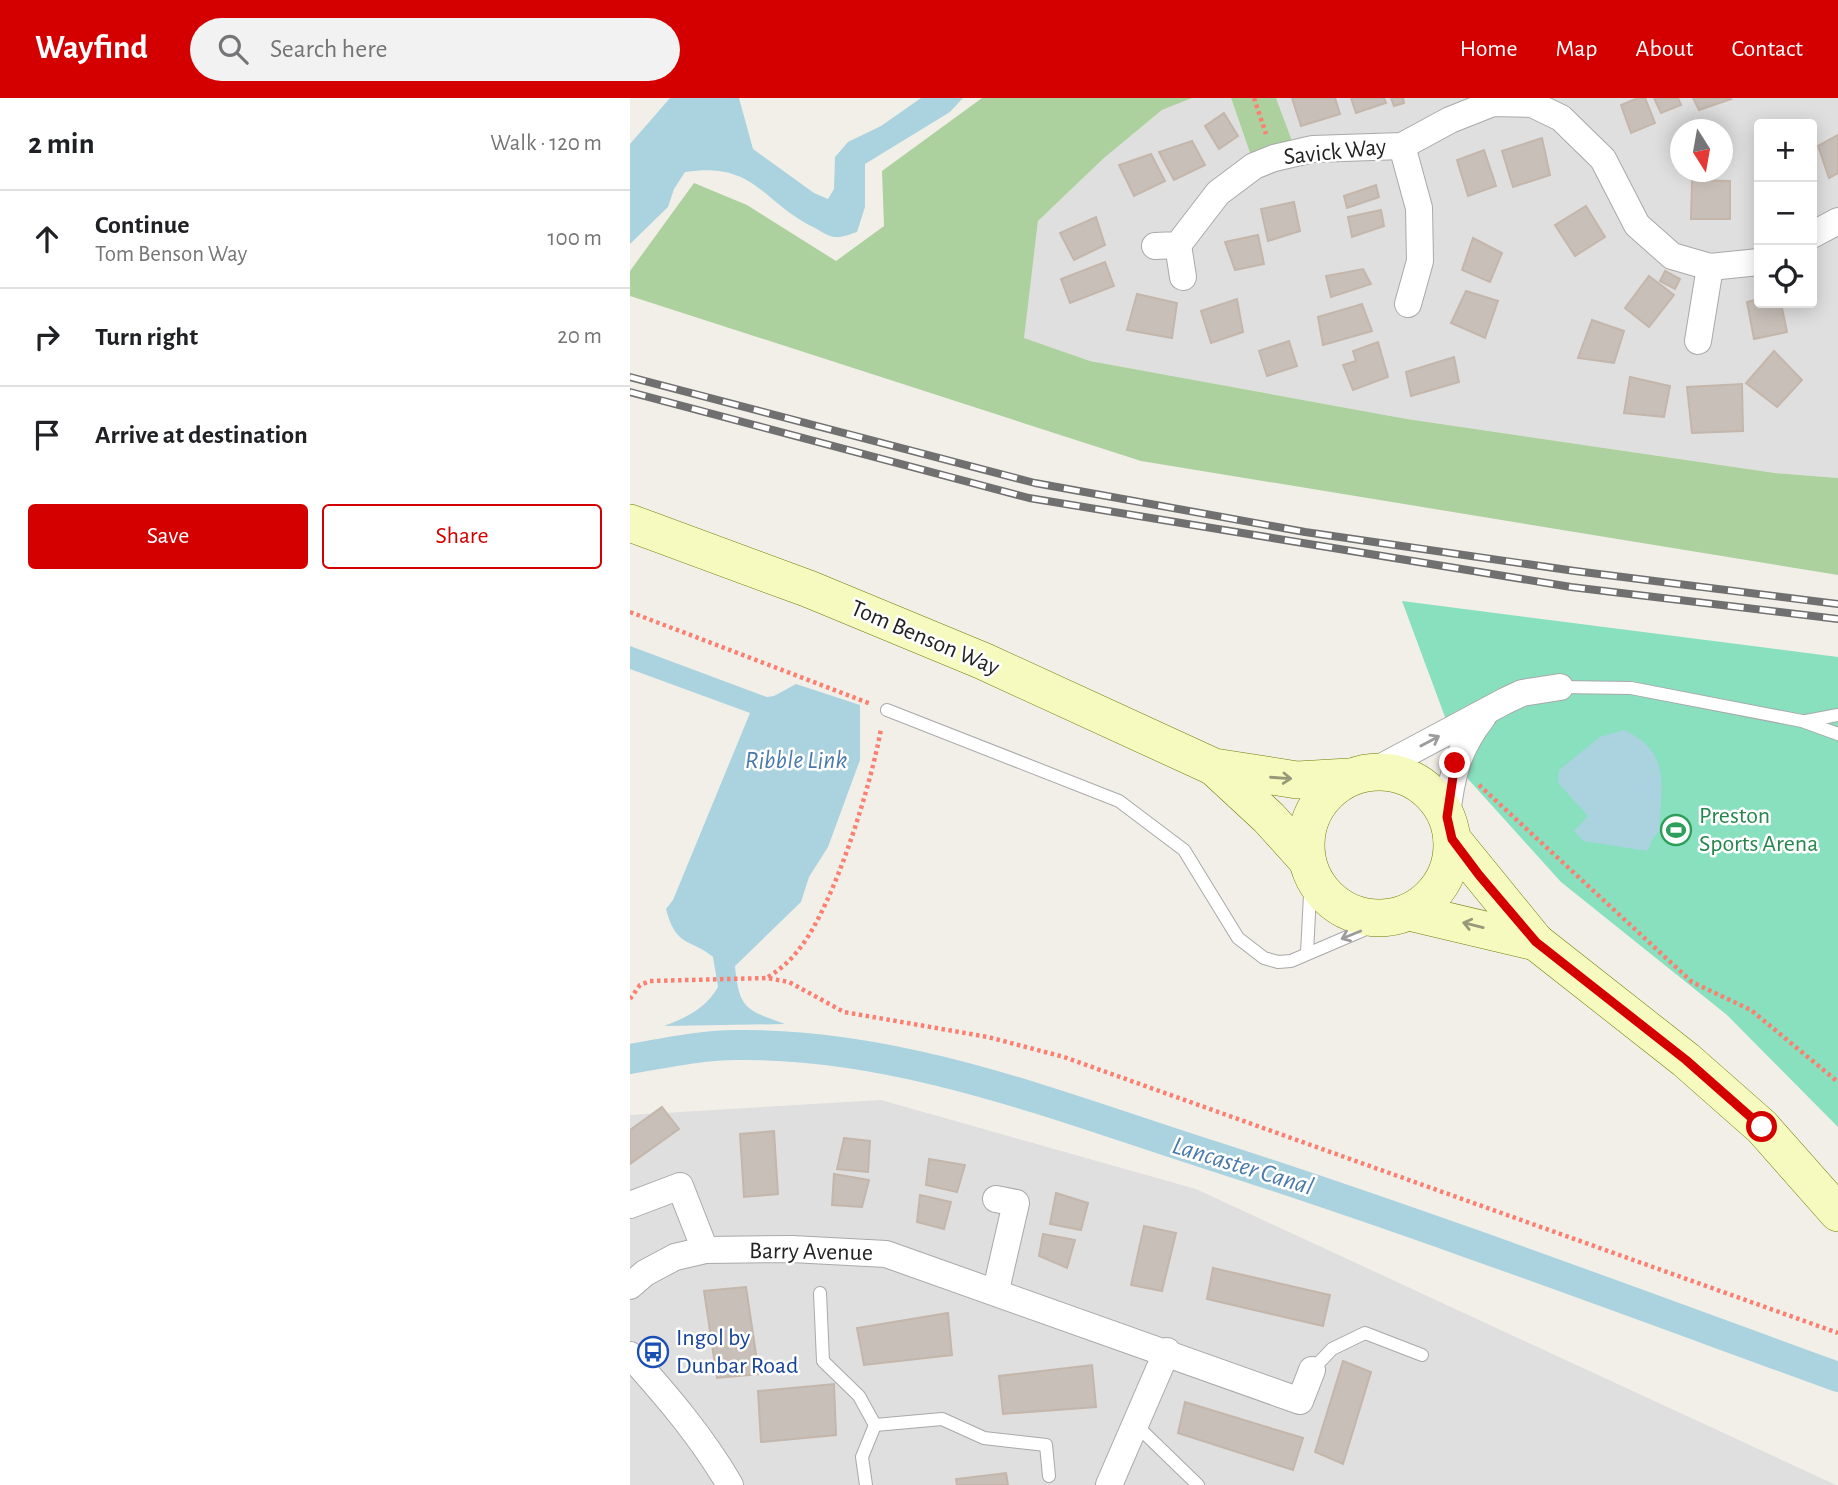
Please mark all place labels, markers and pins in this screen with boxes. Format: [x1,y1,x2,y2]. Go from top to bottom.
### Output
place label: Preston Sports Arena [1699,804,1818,856]
sports icon: Preston Sports Arena [1659,813,1693,847]
place label: Ingol by Dunbar Road [676,1326,799,1378]
bus stop icon: Ingol by Dunbar Road [636,1335,670,1369]

